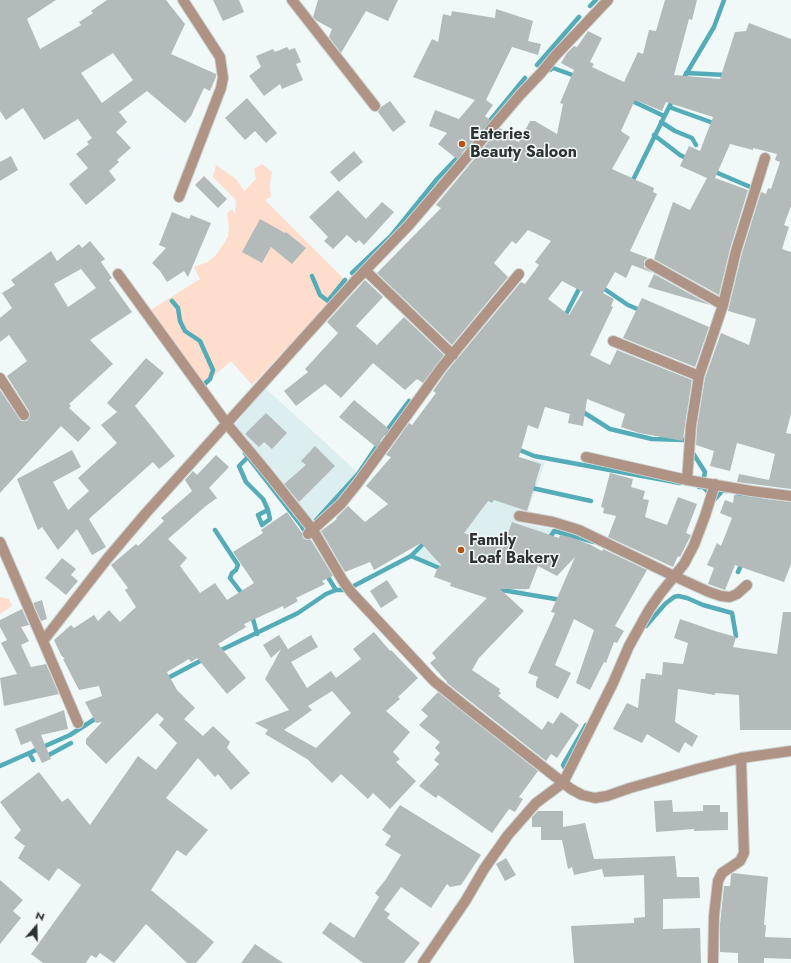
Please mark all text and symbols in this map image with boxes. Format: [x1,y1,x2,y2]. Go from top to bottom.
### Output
place label: Eateries Beauty Saloon [470,125,577,163]
marker: Eateries Beauty Saloon [457,139,467,149]
place label: Family Loaf Bakery [469,531,559,569]
marker: Family Loaf Bakery [456,545,466,555]
north arrow [16,907,56,947]
text: N [33,907,47,925]

